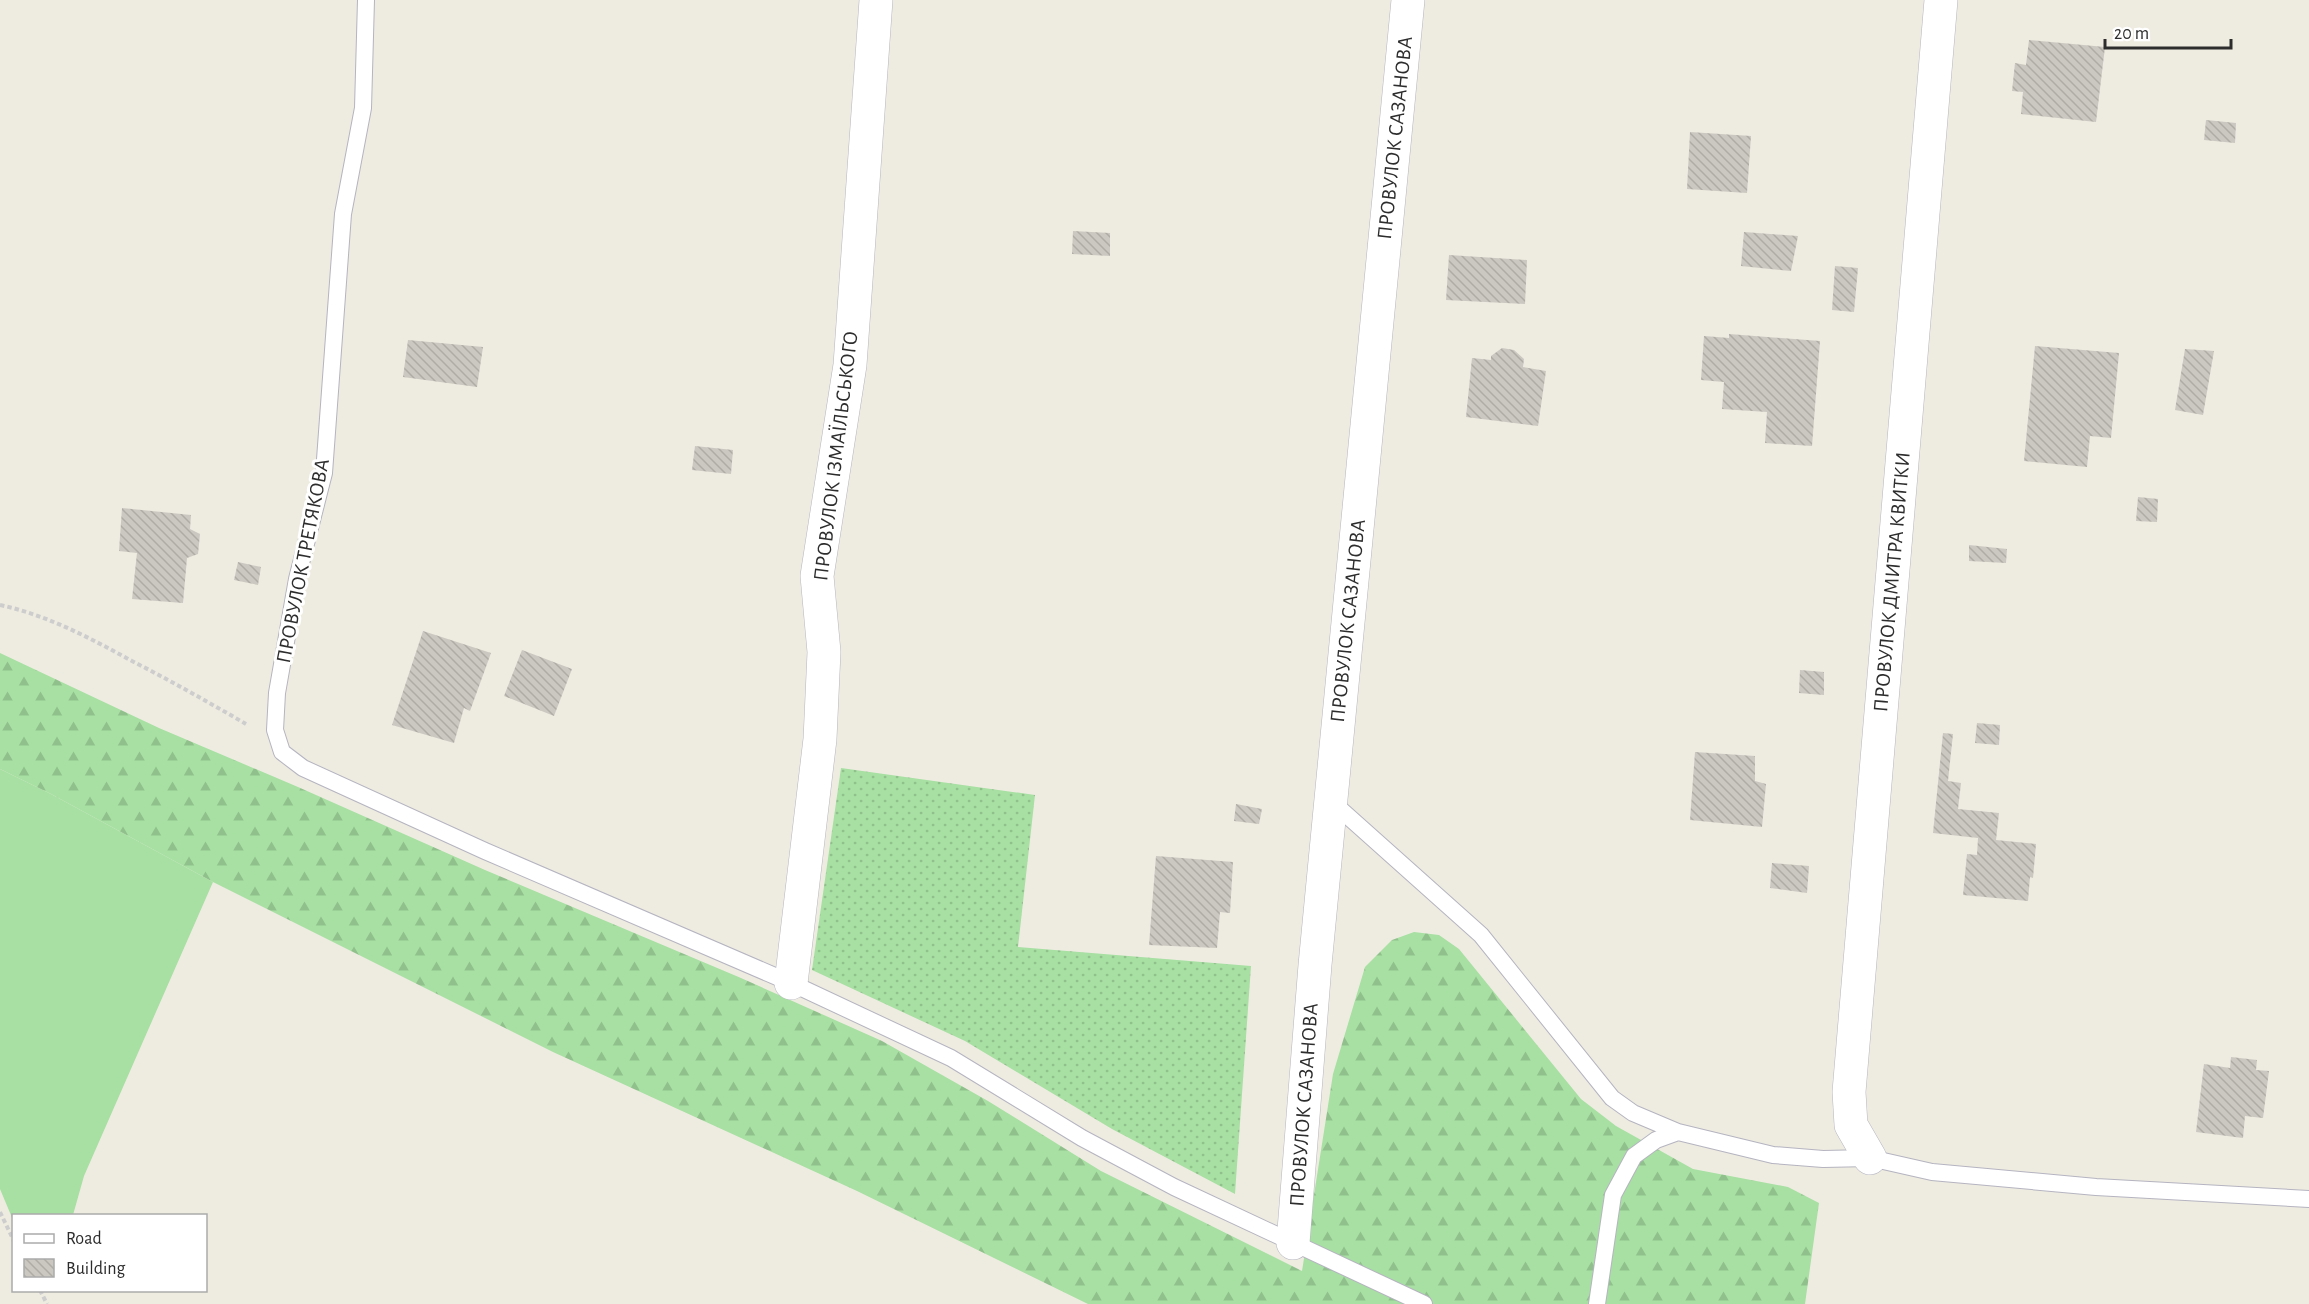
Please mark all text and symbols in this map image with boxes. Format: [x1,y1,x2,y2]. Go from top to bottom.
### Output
scale bar [2105,12,2231,50]
text: 20 m [2114,25,2149,43]
street label: ПРОВУЛОК САЗАНОВА [1374,35,1416,241]
street label: ПРОВУЛОК ІЗМАЇЛЬСЬКОГО [809,330,862,582]
street label: ПРОВУЛОК ДМИТРА КВИТКИ [1870,451,1914,713]
street label: ПРОВУЛОК ТРЕТЯКОВА [273,457,333,665]
street label: ПРОВУЛОК САЗАНОВА [1327,518,1369,724]
street label: ПРОВУЛОК САЗАНОВА [1286,1002,1322,1208]
legend [12,1214,207,1292]
text: Road [66,1230,102,1248]
text: Building [66,1260,126,1278]

